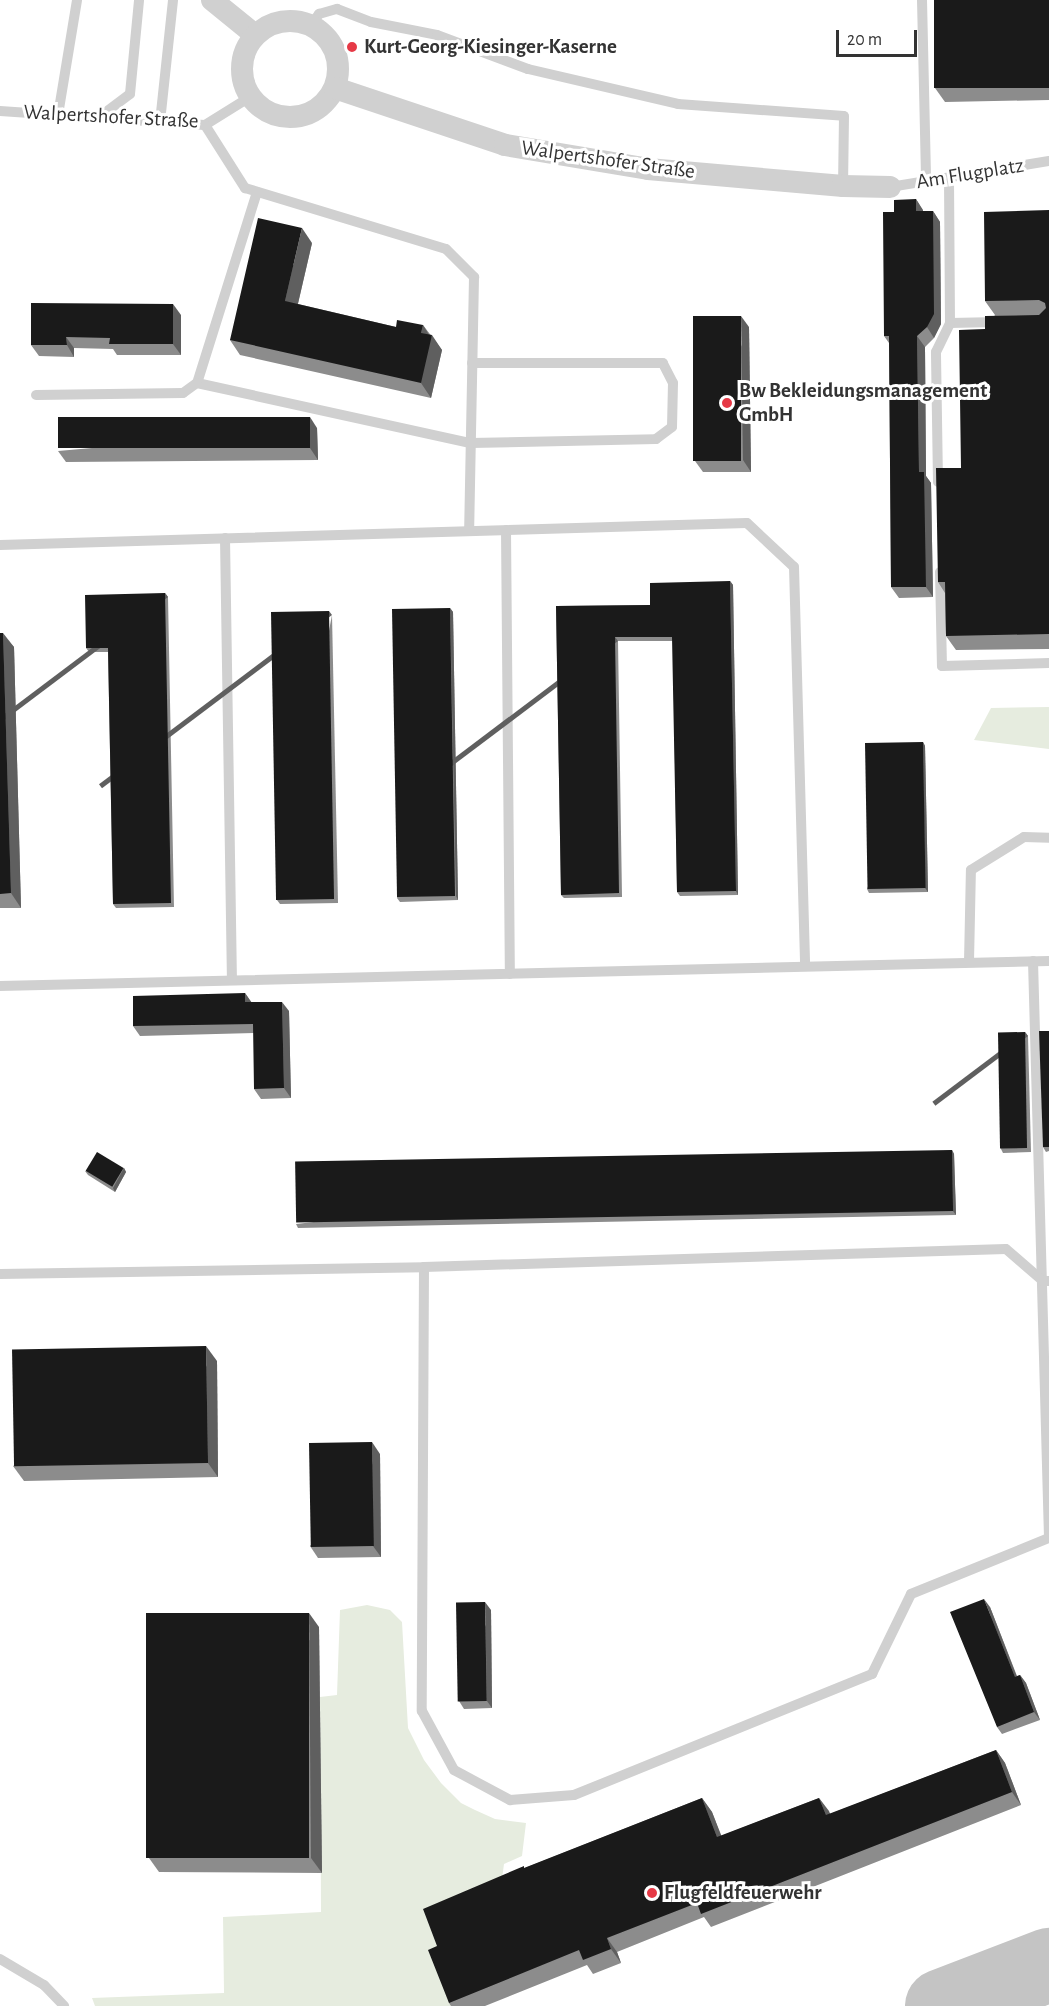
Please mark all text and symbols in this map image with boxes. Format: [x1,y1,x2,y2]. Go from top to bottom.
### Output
scale bar [839,18,920,56]
text: 20 m [847,31,882,49]
place label: Kurt-Georg-Kiesinger-Kaserne [364,34,617,60]
marker: Kurt-Georg-Kiesinger-Kaserne [345,40,359,54]
street label: Walpertshofer Straße [23,100,199,134]
street label: Walpertshofer Straße [520,135,696,185]
street label: Am Flugplatz [915,153,1025,195]
place label: Bw Bekleidungsmanagement GmbH [739,378,987,428]
marker: Bw Bekleidungsmanagement GmbH [720,396,734,410]
place label: Flugfeldfeuerwehr [664,1880,822,1906]
marker: Flugfeldfeuerwehr [645,1886,659,1900]

